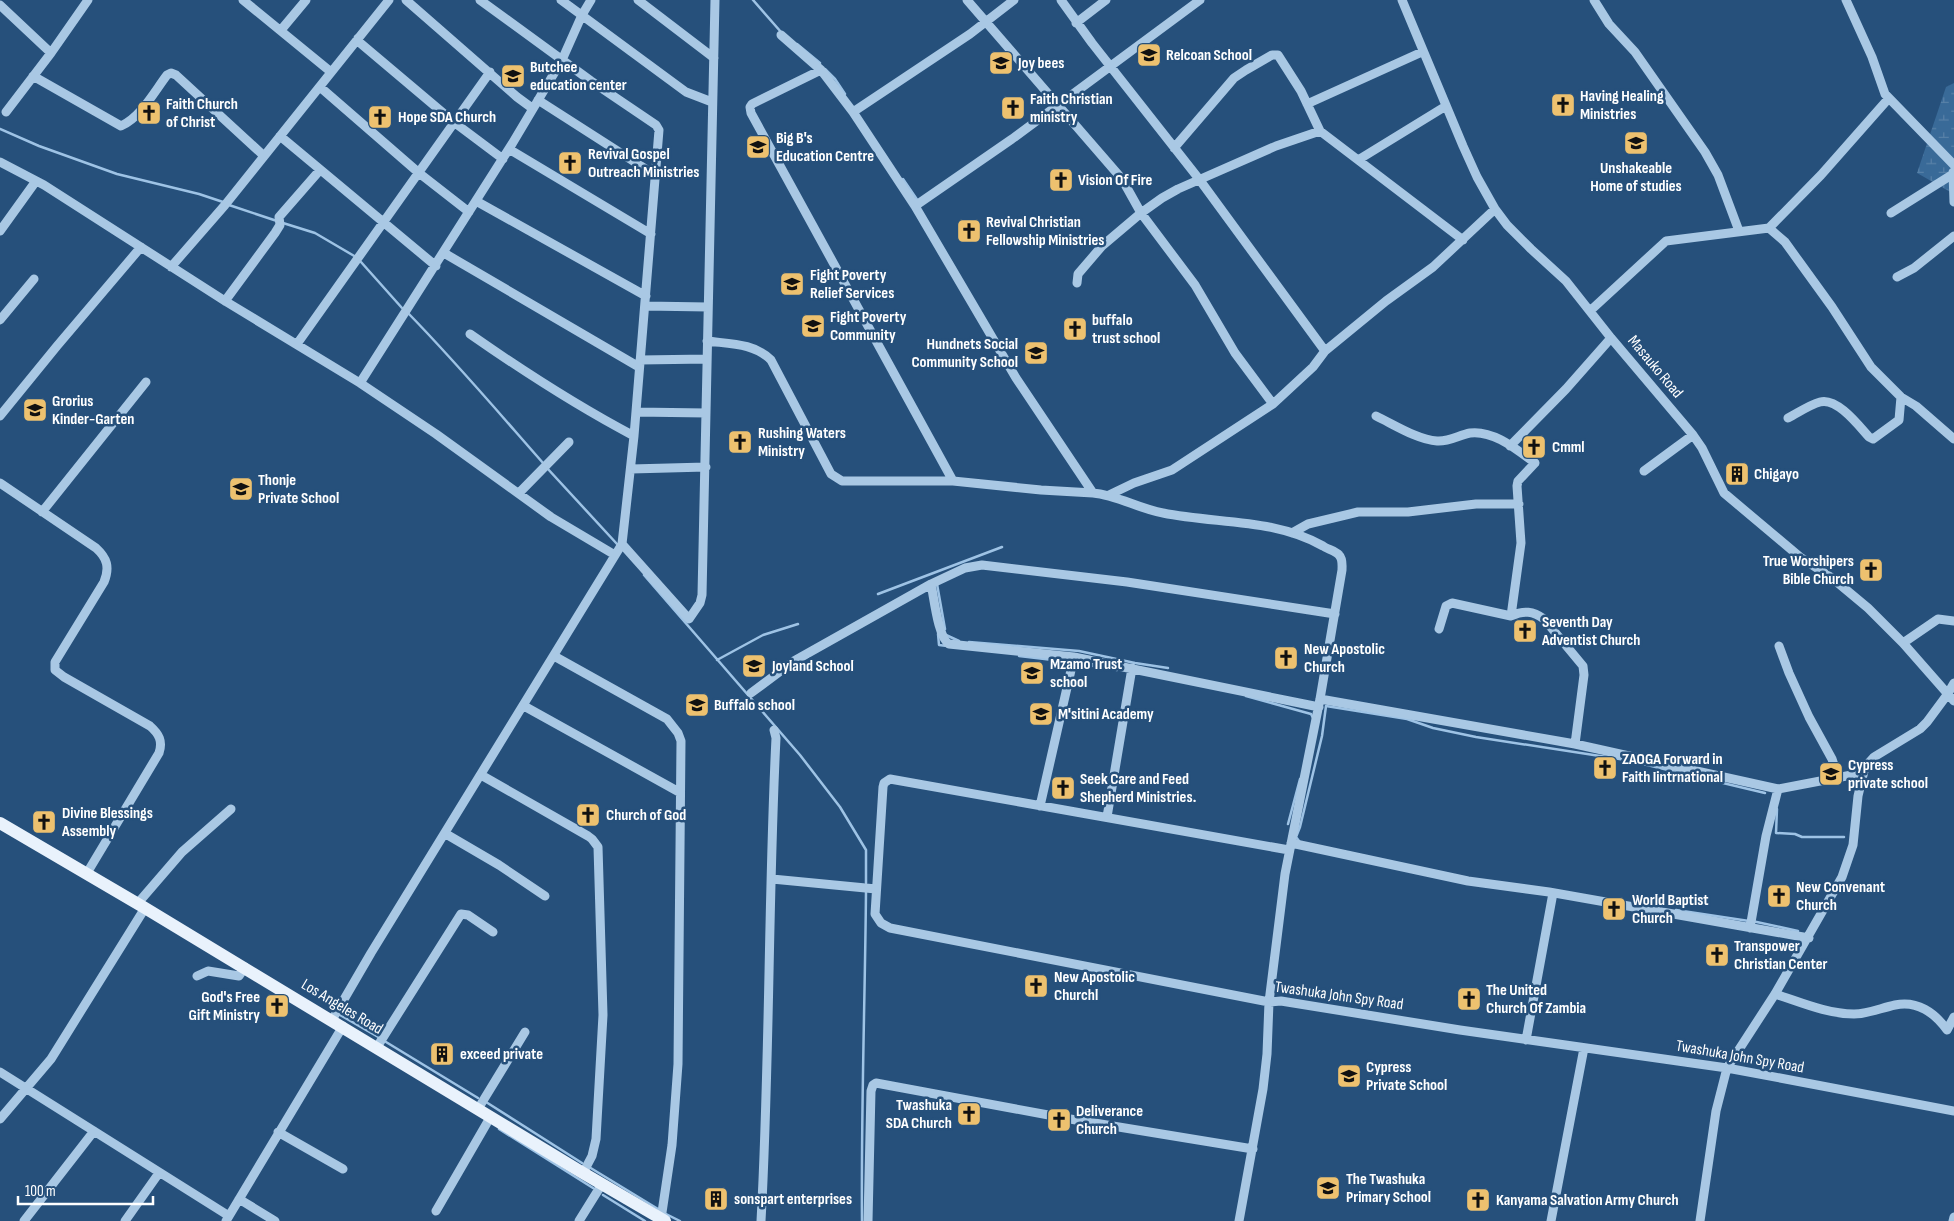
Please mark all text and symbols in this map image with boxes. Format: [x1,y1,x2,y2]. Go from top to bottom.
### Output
school or university icon: Relcoan School [1136,42,1162,68]
place label: Relcoan School [1166,46,1252,65]
school or university icon: Joy bees [988,50,1014,76]
place label: Joy bees [1017,54,1064,73]
place label: Butchee education center [530,58,627,95]
school or university icon: Butchee education center [500,63,526,89]
place label: Having Healing Ministries [1580,87,1664,124]
place label: Faith Christian ministry [1030,90,1113,127]
church icon: Having Healing Ministries [1550,92,1576,118]
place label: Faith Church of Christ [166,95,238,132]
church icon: Faith Christian ministry [1000,95,1026,121]
church icon: Faith Church of Christ [136,100,162,126]
church icon: Hope SDA Church [367,104,393,130]
place label: Hope SDA Church [398,108,496,127]
place label: Big B's Education Centre [776,129,874,166]
school or university icon: Unshakeable Home of studies [1623,130,1649,156]
school or university icon: Big B's Education Centre [745,134,771,160]
place label: Revival Gospel Outreach Ministries [588,145,699,182]
church icon: Revival Gospel Outreach Ministries [557,150,583,176]
place label: Unshakeable Home of studies [1590,159,1682,196]
church icon: Vision Of Fire [1048,167,1074,193]
place label: Vision Of Fire [1078,171,1153,190]
place label: Revival Christian Fellowship Ministries [986,213,1104,250]
church icon: Revival Christian Fellowship Ministries [956,218,982,244]
place label: Fight Poverty Relief Services [810,266,894,303]
school or university icon: Fight Poverty Relief Services [779,271,805,297]
place label: Fight Poverty Community [830,308,907,345]
place label: buffalo trust school [1092,311,1160,348]
school or university icon: Fight Poverty Community [800,313,826,339]
church icon: buffalo trust school [1062,316,1088,342]
street label: Masauko Road [1623,332,1687,402]
place label: Hundnets Social Community School [912,335,1018,372]
school or university icon: Hundnets Social Community School [1023,340,1049,366]
place label: Grorius Kinder-Garten [52,392,134,429]
school or university icon: Grorius Kinder-Garten [22,397,48,423]
place label: Rushing Waters Ministry [758,424,846,461]
church icon: Rushing Waters Ministry [727,429,753,455]
church icon: Cmml [1521,434,1547,460]
place label: Cmml [1552,438,1585,457]
building icon: Chigayo [1724,461,1750,487]
place label: Chigayo [1754,465,1799,484]
place label: Thonje Private School [258,471,339,508]
school or university icon: Thonje Private School [228,476,254,502]
place label: True Worshipers Bible Church [1763,552,1854,589]
church icon: True Worshipers Bible Church [1858,557,1884,583]
place label: Seventh Day Adventist Church [1541,613,1640,650]
church icon: Seventh Day Adventist Church [1512,618,1538,644]
place label: New Apostolic Church [1304,640,1385,677]
church icon: New Apostolic Church [1273,645,1299,671]
school or university icon: Joyland School [741,653,767,679]
place label: Mzamo Trust school [1050,655,1122,692]
place label: Joyland School [771,657,854,676]
school or university icon: Mzamo Trust school [1019,660,1045,686]
school or university icon: Buffalo school [684,692,710,718]
place label: Buffalo school [714,696,795,715]
school or university icon: M'sitini Academy [1028,701,1054,727]
place label: M'sitini Academy [1058,705,1154,724]
place label: ZAOGA Forward in Faith Iintrnational [1622,750,1723,787]
church icon: ZAOGA Forward in Faith Iintrnational [1592,755,1618,781]
place label: Cypress private school [1848,756,1928,793]
school or university icon: Cypress private school [1818,761,1844,787]
place label: Seek Care and Feed Shepherd Ministries. [1080,770,1196,807]
church icon: Seek Care and Feed Shepherd Ministries. [1050,775,1076,801]
church icon: Church of God [575,802,601,828]
place label: Divine Blessings Assembly [61,804,153,841]
place label: Church of God [606,806,686,825]
church icon: Divine Blessings Assembly [31,809,57,835]
place label: New Convenant Church [1796,878,1885,915]
church icon: New Convenant Church [1766,883,1792,909]
place label: World Baptist Church [1632,891,1709,928]
church icon: World Baptist Church [1601,896,1627,922]
place label: Transpower Christian Center [1734,937,1828,974]
church icon: Transpower Christian Center [1704,942,1730,968]
place label: New Apostolic Churchl [1054,968,1135,1005]
church icon: New Apostolic Churchl [1023,973,1049,999]
street label: Los Angeles Road [298,975,386,1039]
street label: Twashuka John Spy Road [1273,978,1405,1014]
place label: The United Church Of Zambia [1486,981,1586,1018]
church icon: The United Church Of Zambia [1456,986,1482,1012]
place label: God's Free Gift Ministry [189,988,260,1025]
church icon: God's Free Gift Ministry [264,993,290,1019]
street label: Twashuka John Spy Road [1674,1036,1806,1078]
building icon: exceed private [429,1041,455,1067]
place label: exceed private [460,1045,543,1064]
place label: Cypress Private School [1366,1058,1447,1095]
school or university icon: Cypress Private School [1336,1063,1362,1089]
place label: Twashuka SDA Church [886,1096,952,1133]
church icon: Twashuka SDA Church [956,1101,982,1127]
place label: Deliverance Church [1076,1102,1143,1139]
church icon: Deliverance Church [1046,1107,1072,1133]
place label: The Twashuka Primary School [1346,1170,1431,1207]
scale bar [18,1174,152,1206]
school or university icon: The Twashuka Primary School [1315,1175,1341,1201]
text: 100 m [25,1182,56,1201]
building icon: sonspart enterprises [703,1186,729,1212]
church icon: Kanyama Salvation Army Church [1465,1187,1491,1213]
place label: sonspart enterprises [734,1190,852,1209]
place label: Kanyama Salvation Army Church [1496,1191,1679,1210]

